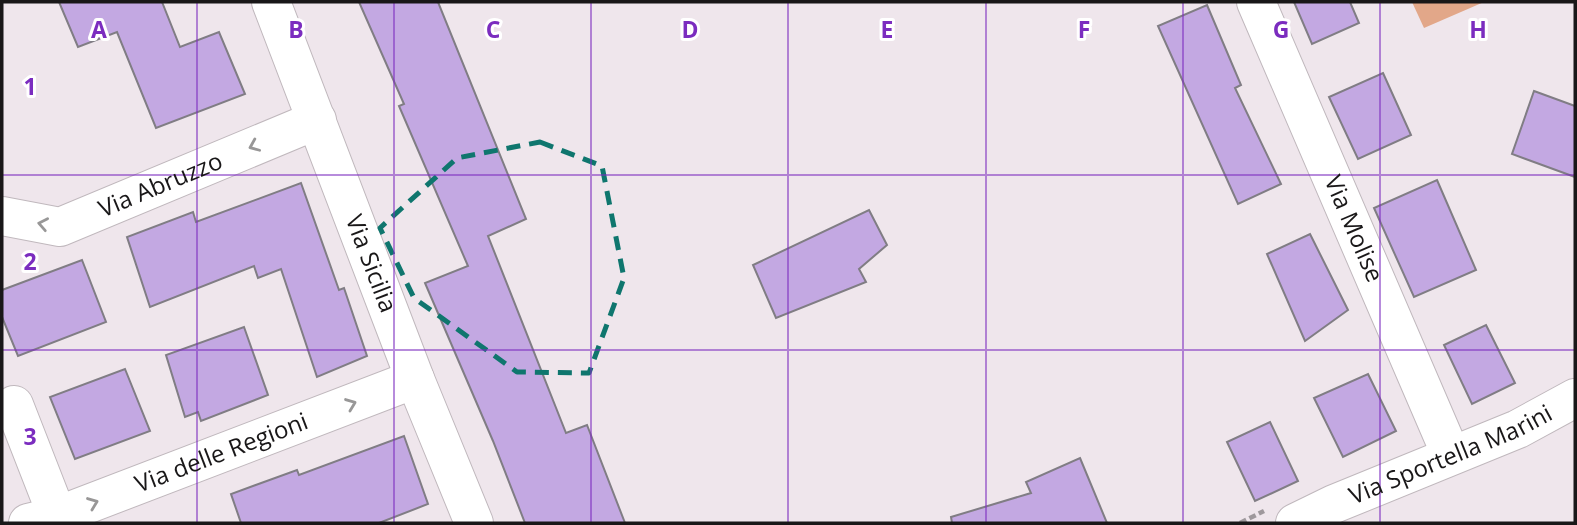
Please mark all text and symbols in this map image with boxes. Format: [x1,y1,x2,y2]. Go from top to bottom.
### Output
text: A [91,13,107,45]
text: B [288,13,304,45]
text: C [486,13,500,45]
text: D [681,13,699,45]
text: E [881,13,893,45]
text: F [1078,13,1090,45]
text: G [1273,13,1289,45]
text: H [1469,13,1487,45]
text: 1 [23,70,37,102]
one-way arrow [249,138,261,152]
street label: Via Abruzzo [93,143,227,224]
street label: Via Molise [1318,170,1393,287]
street label: Via Sicilia [339,209,406,317]
one-way arrow [37,217,49,232]
text: 2 [23,245,37,277]
street label: Via Sportella Marini [1344,396,1557,511]
one-way arrow [344,398,356,412]
street label: Via delle Regioni [130,404,312,500]
text: 3 [23,420,37,452]
one-way arrow [86,497,98,511]

